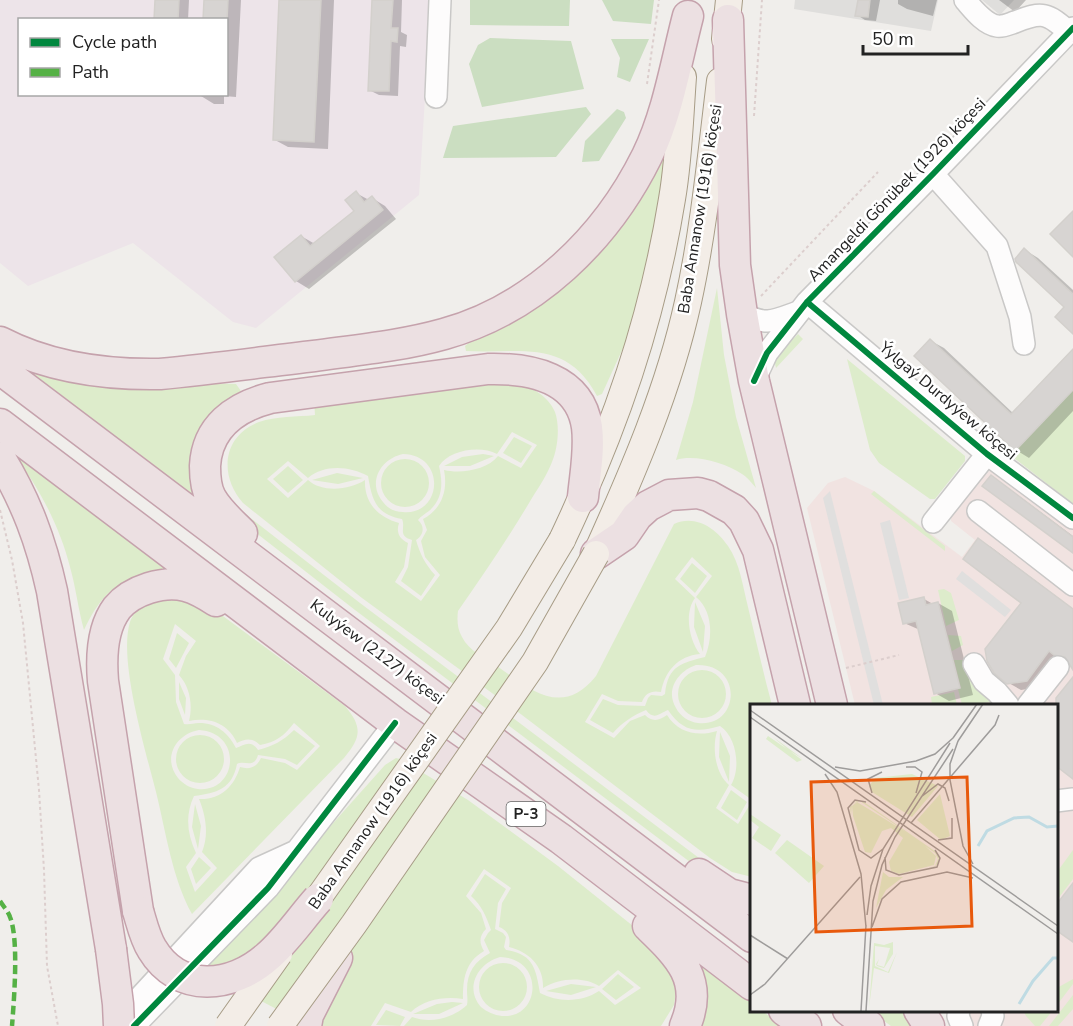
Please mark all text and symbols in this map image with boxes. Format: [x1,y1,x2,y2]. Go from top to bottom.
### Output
legend [18,18,228,96]
scale bar [863,18,968,56]
text: 50 m [872,27,914,51]
text: Cycle path [72,30,157,54]
text: Path [72,60,109,84]
street label: Amangeldi Gönübek (1926) köçesi [803,93,991,287]
street label: Baba Annanow (1916) köçesi [673,103,727,315]
street label: Ýylgaý Durdyýew köçesi [874,336,1022,465]
street label: Kulyýew (2127) köçesi [305,594,449,710]
inset map [750,704,1058,1011]
street label: Baba Annanow (1916) köçesi [303,728,443,914]
road number: P-3 [506,802,546,826]

